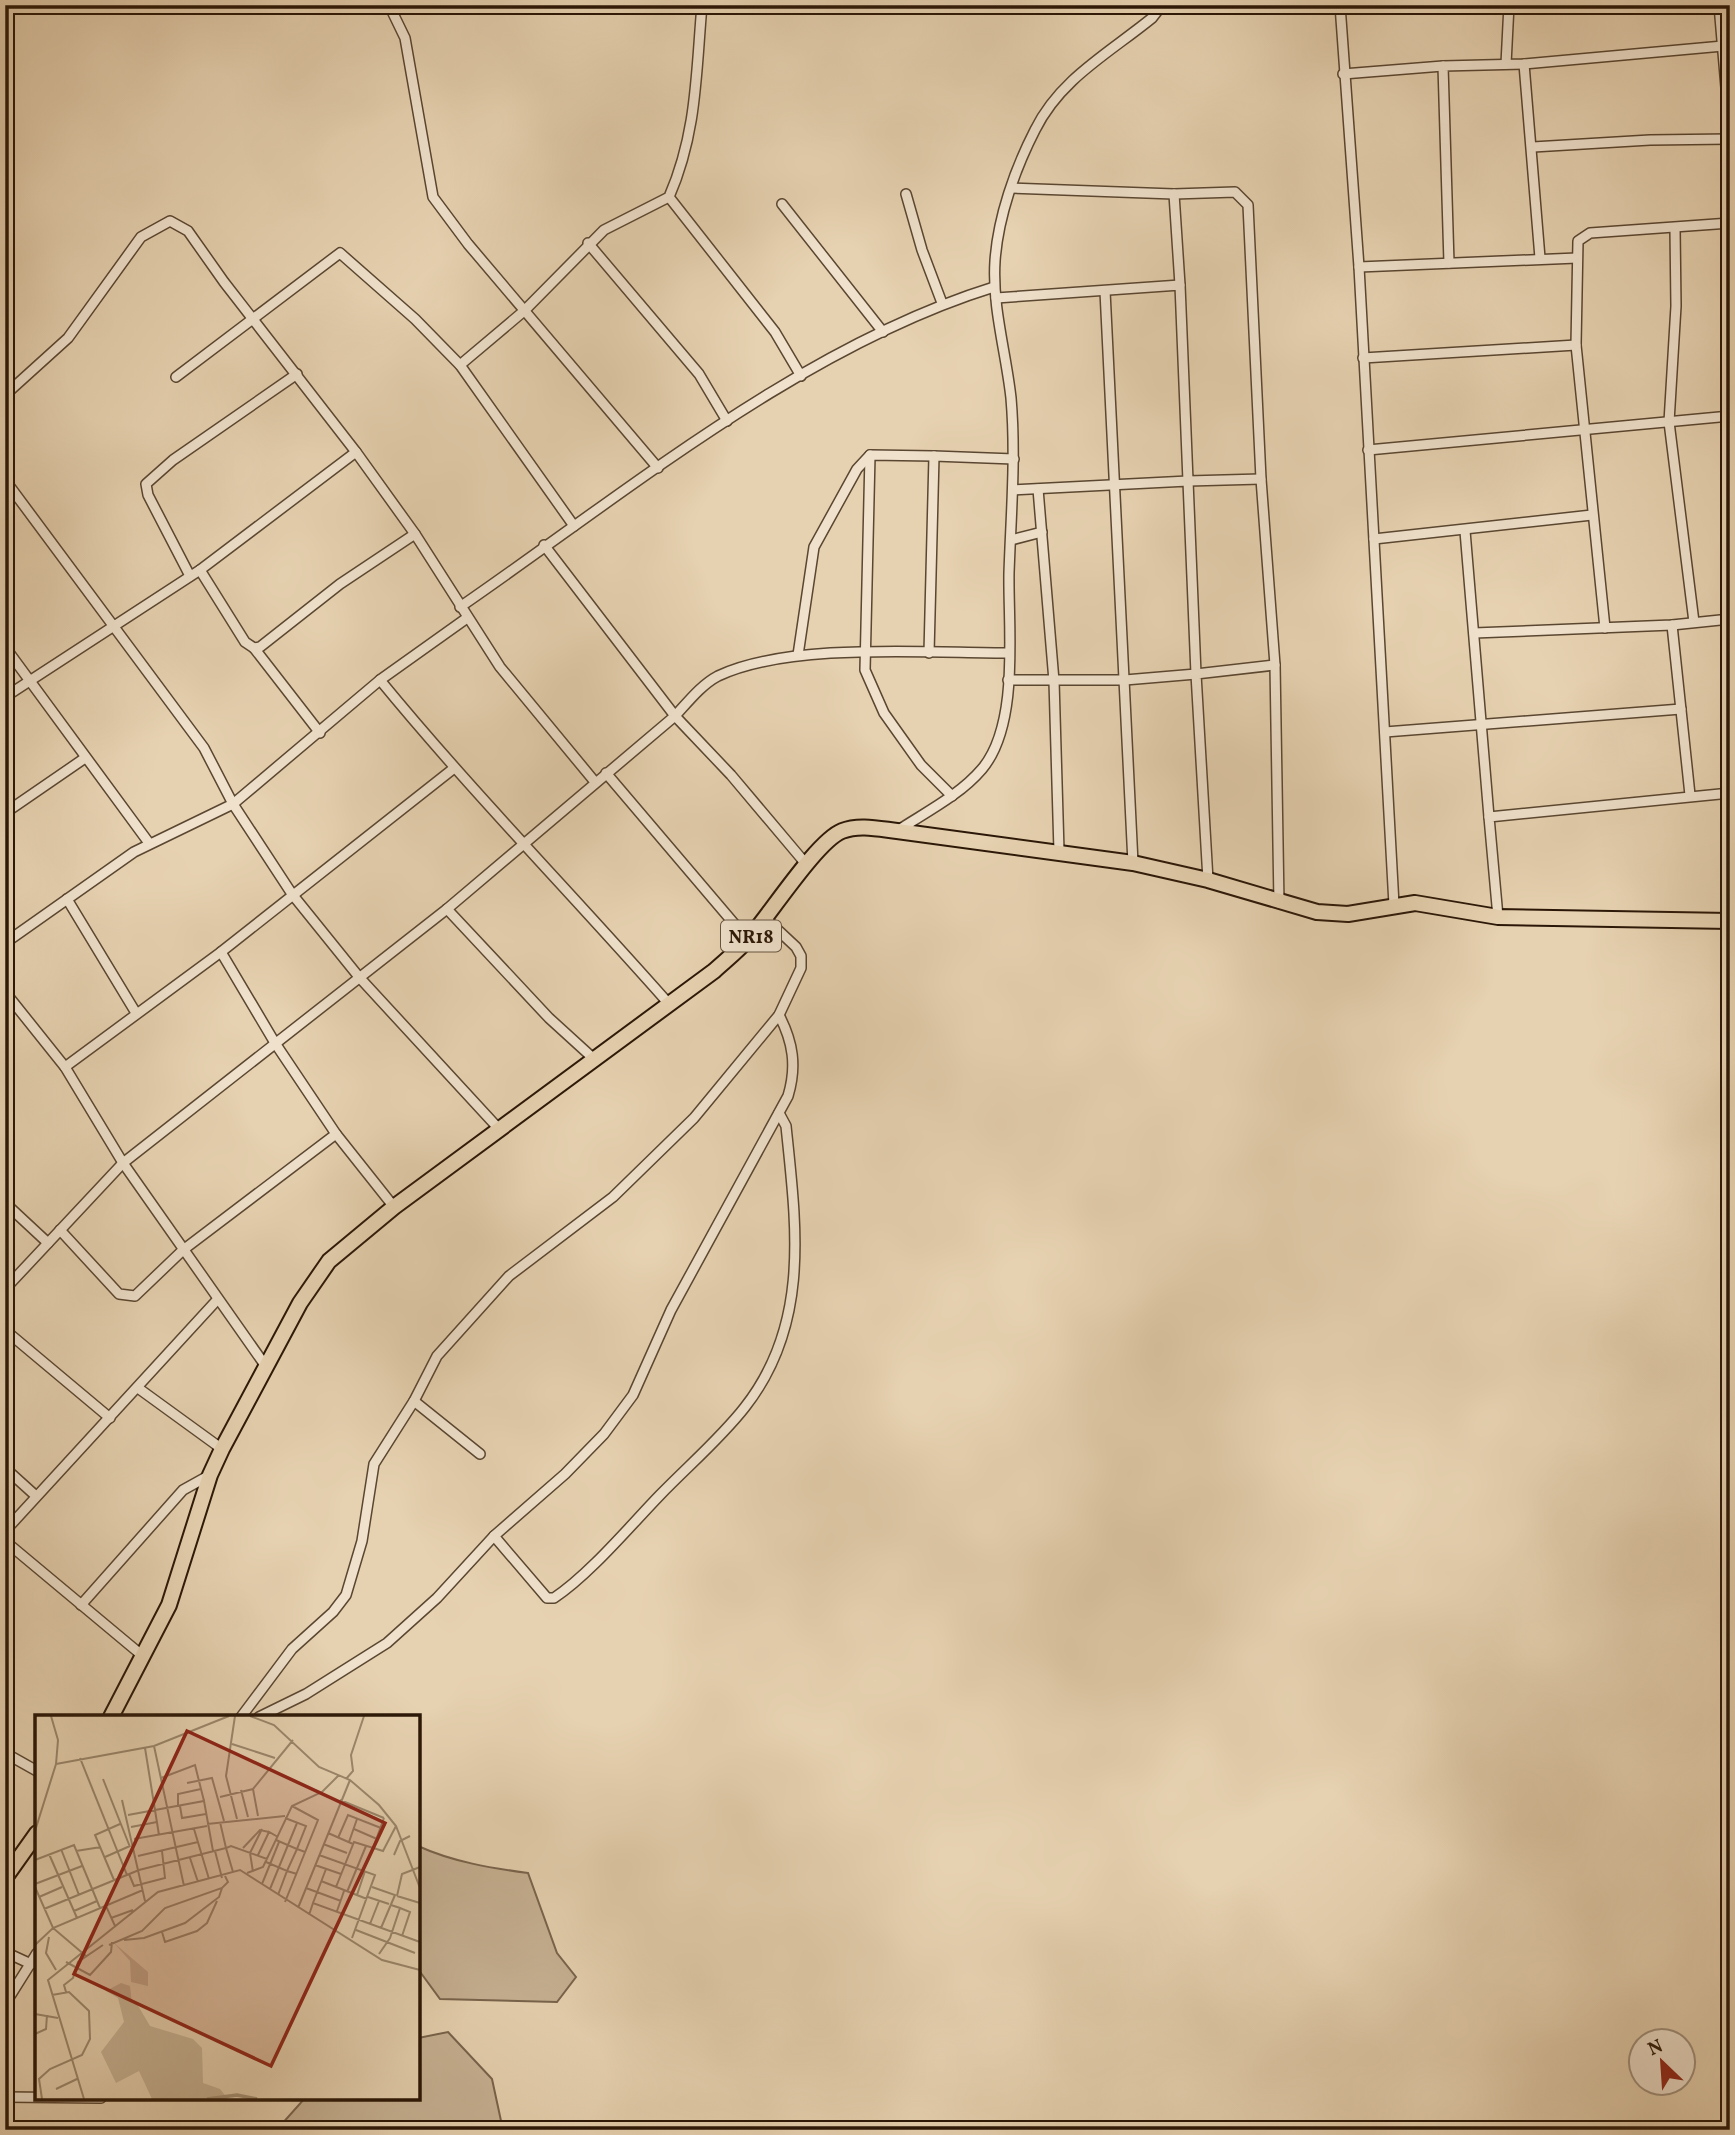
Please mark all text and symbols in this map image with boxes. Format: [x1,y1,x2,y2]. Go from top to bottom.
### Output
road number: NR18 [721,920,781,952]
inset map [35,1715,420,2100]
north arrow [1626,2026,1696,2096]
text: N [1644,2034,1668,2063]

